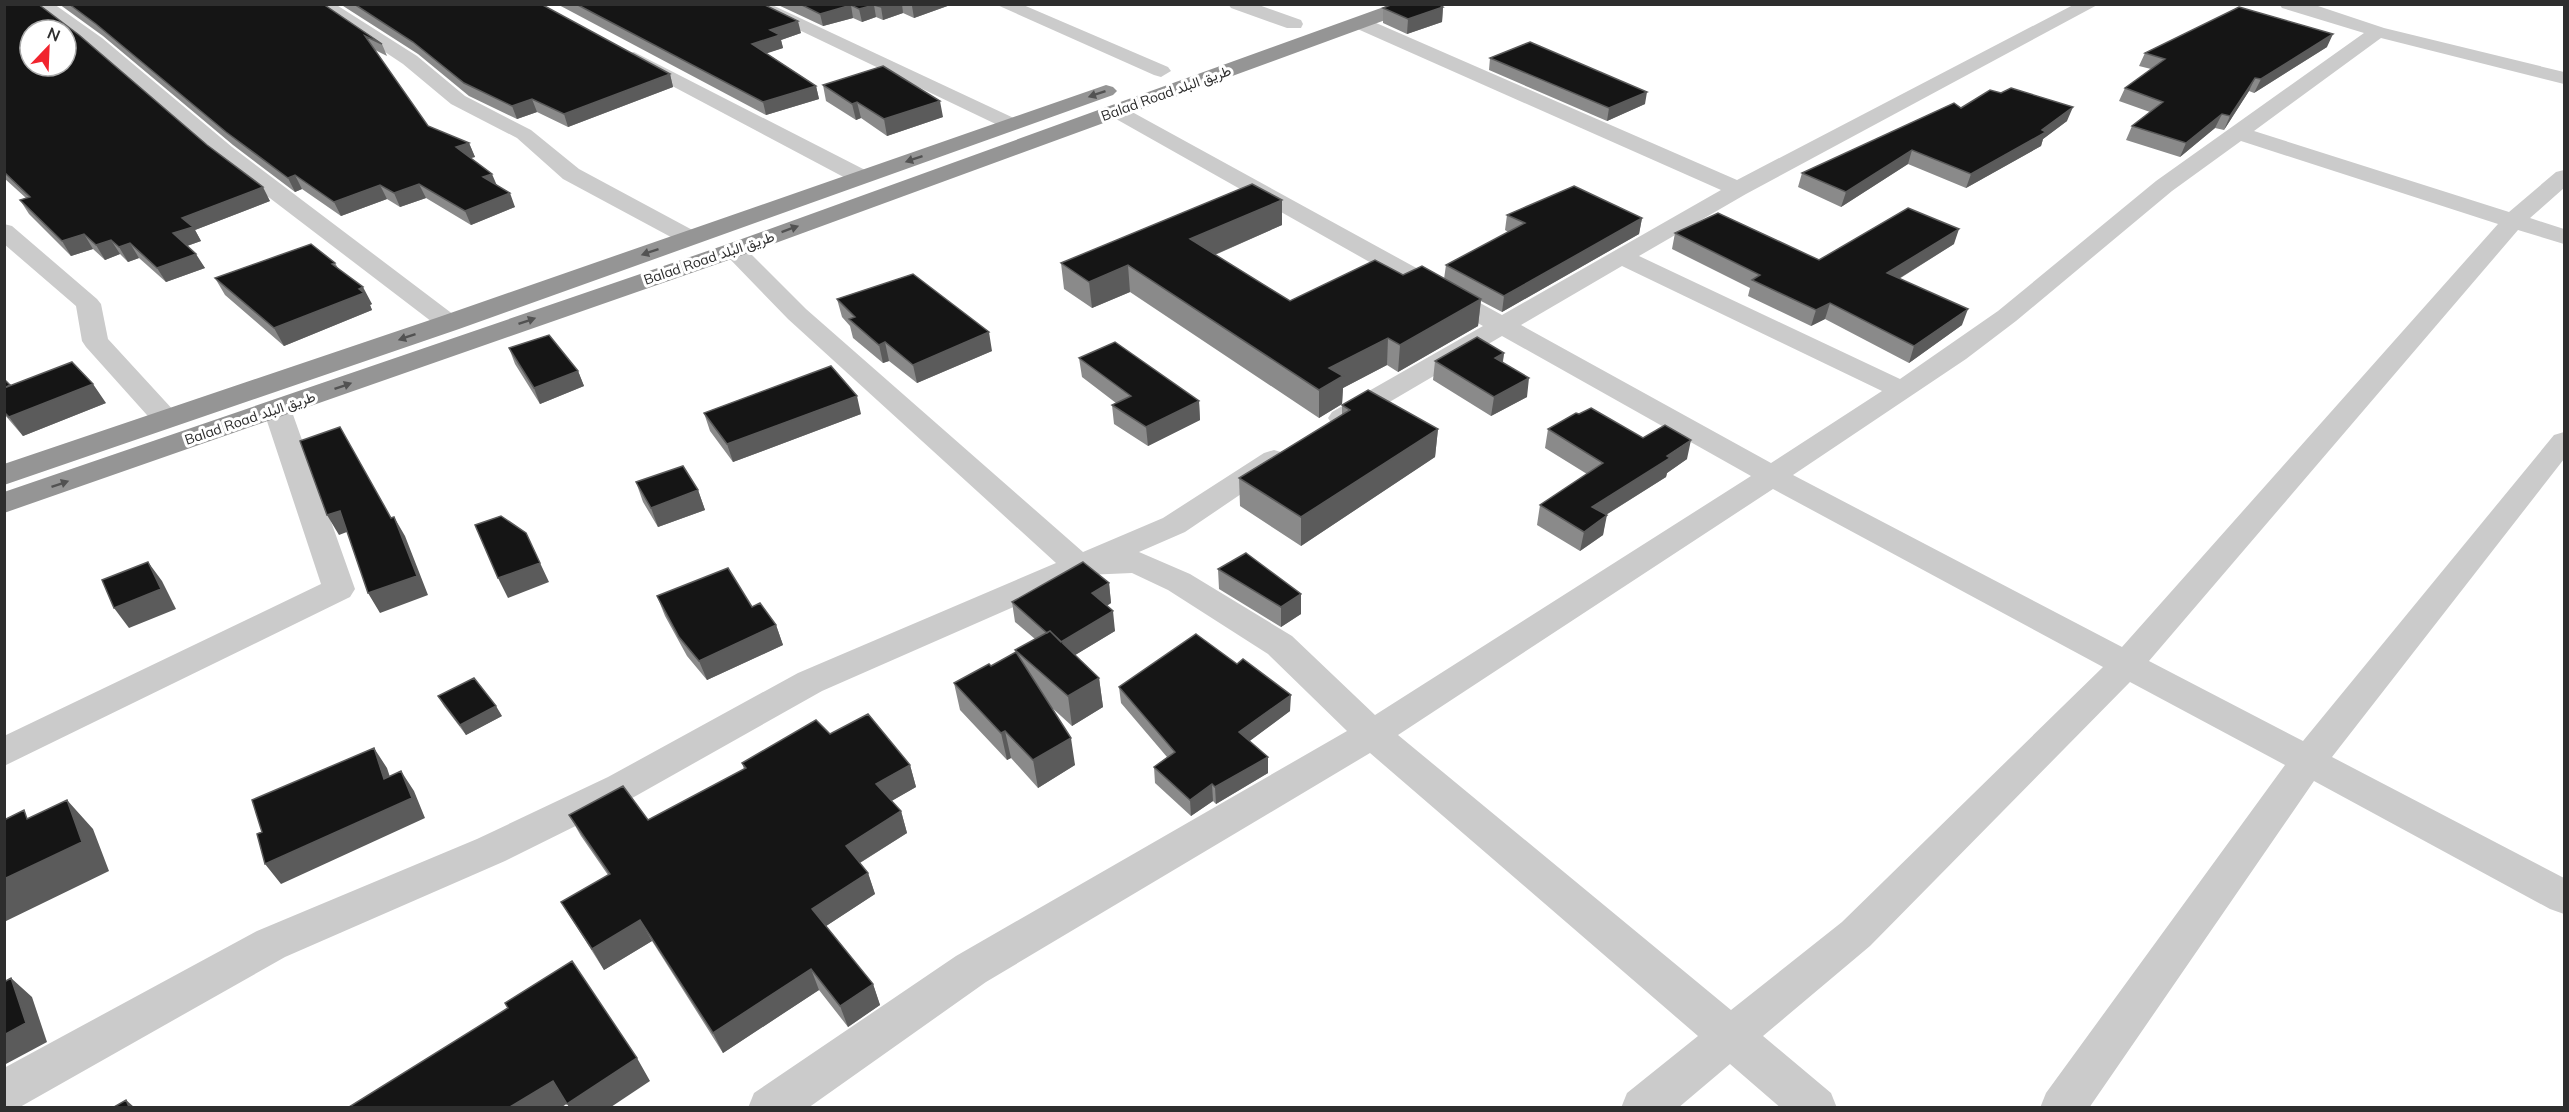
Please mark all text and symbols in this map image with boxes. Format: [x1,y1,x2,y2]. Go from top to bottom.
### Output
north arrow [18,18,78,78]
text: N [44,23,63,46]
street label: Balad Road طريق البلد [1099,61,1233,125]
one-way arrow [1088,89,1106,99]
one-way arrow [904,154,922,164]
one-way arrow [782,224,800,234]
street label: Balad Road طريق البلد [641,227,777,289]
one-way arrow [641,247,659,257]
one-way arrow [518,316,536,326]
one-way arrow [398,333,416,342]
one-way arrow [334,380,352,390]
street label: Balad Road طريق البلد [182,387,318,449]
one-way arrow [51,479,69,489]

